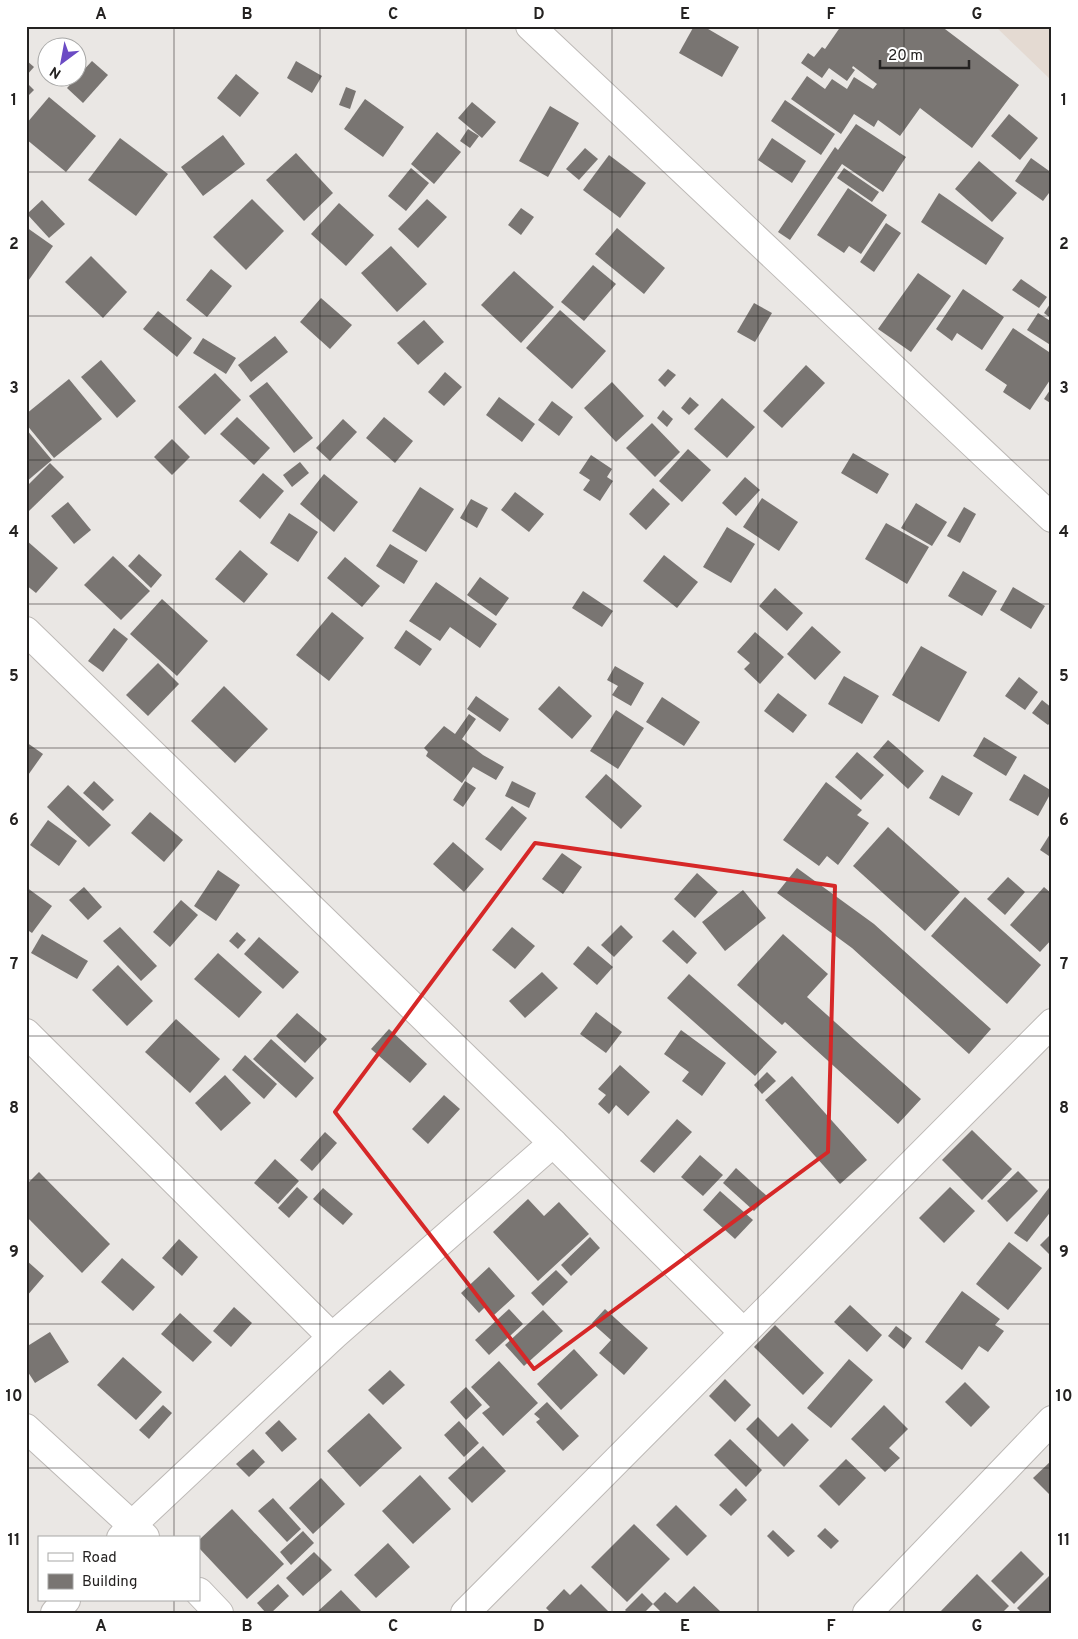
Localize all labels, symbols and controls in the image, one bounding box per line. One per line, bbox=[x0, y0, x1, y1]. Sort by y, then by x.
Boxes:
text: A bbox=[95, 5, 107, 25]
text: B bbox=[241, 5, 253, 25]
text: C bbox=[388, 5, 398, 25]
text: D bbox=[533, 5, 545, 25]
text: E bbox=[680, 5, 690, 25]
text: F bbox=[826, 5, 836, 25]
text: G bbox=[972, 5, 982, 25]
north arrow bbox=[38, 38, 88, 88]
scale bar bbox=[880, 38, 969, 70]
text: 20 m bbox=[888, 47, 923, 66]
text: N bbox=[47, 62, 65, 82]
text: 1 bbox=[11, 91, 17, 111]
text: 1 bbox=[1061, 91, 1067, 111]
text: 2 bbox=[9, 235, 19, 255]
text: 2 bbox=[1059, 235, 1069, 255]
text: 3 bbox=[9, 379, 19, 399]
text: 3 bbox=[1059, 379, 1069, 399]
text: 4 bbox=[9, 523, 19, 543]
text: 4 bbox=[1059, 523, 1069, 543]
text: 5 bbox=[9, 667, 19, 687]
text: 5 bbox=[1059, 667, 1069, 687]
text: 6 bbox=[9, 811, 19, 831]
text: 6 bbox=[1059, 811, 1069, 831]
text: 7 bbox=[10, 955, 18, 975]
text: 7 bbox=[1060, 955, 1068, 975]
text: 8 bbox=[9, 1099, 19, 1119]
text: 8 bbox=[1059, 1099, 1069, 1119]
text: 9 bbox=[9, 1243, 19, 1263]
text: 9 bbox=[1059, 1243, 1069, 1263]
text: 10 bbox=[6, 1387, 22, 1407]
text: 10 bbox=[1056, 1387, 1072, 1407]
text: 11 bbox=[8, 1531, 20, 1551]
text: 11 bbox=[1058, 1531, 1070, 1551]
legend bbox=[38, 1536, 200, 1602]
text: Road bbox=[82, 1549, 117, 1568]
text: Building bbox=[82, 1573, 137, 1592]
text: A bbox=[95, 1617, 107, 1637]
text: B bbox=[241, 1617, 253, 1637]
text: C bbox=[388, 1617, 398, 1637]
text: D bbox=[533, 1617, 545, 1637]
text: E bbox=[680, 1617, 690, 1637]
text: F bbox=[826, 1617, 836, 1637]
text: G bbox=[972, 1617, 982, 1637]

